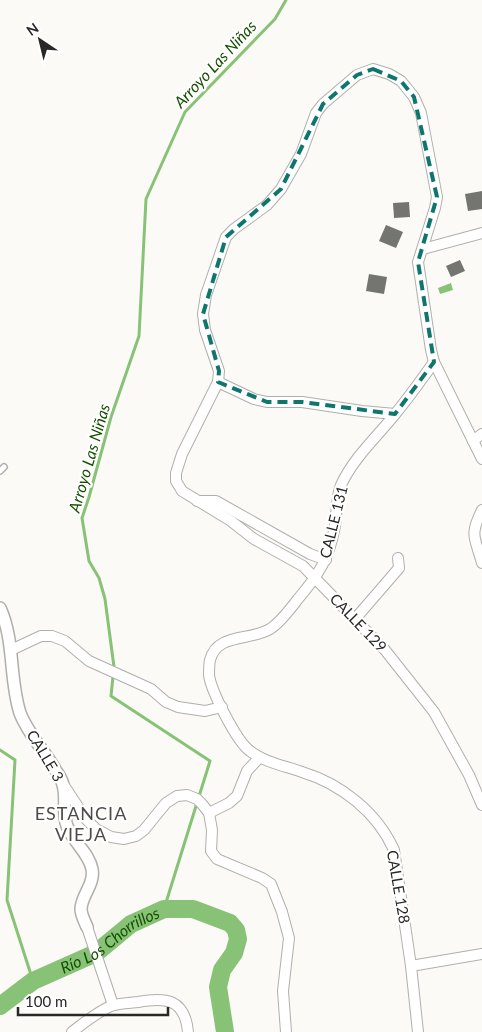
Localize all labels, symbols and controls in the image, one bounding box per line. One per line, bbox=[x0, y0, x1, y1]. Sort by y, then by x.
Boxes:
north arrow bbox=[15, 15, 65, 65]
water label: Arroyo Las Niñas bbox=[169, 16, 260, 112]
text: N bbox=[23, 19, 42, 39]
water label: Arroyo Las Niñas bbox=[64, 401, 113, 515]
street label: CALLE 131 bbox=[315, 484, 351, 560]
street label: CALLE 129 bbox=[326, 589, 391, 655]
street label: CALLE 3 bbox=[24, 727, 68, 784]
district label: ESTANCIA VIEJA bbox=[35, 802, 127, 845]
street label: CALLE 128 bbox=[384, 849, 414, 925]
water label: Río Los Chorrillos bbox=[57, 902, 163, 977]
scale bar bbox=[18, 984, 168, 1016]
text: 100 m bbox=[25, 992, 67, 1010]

